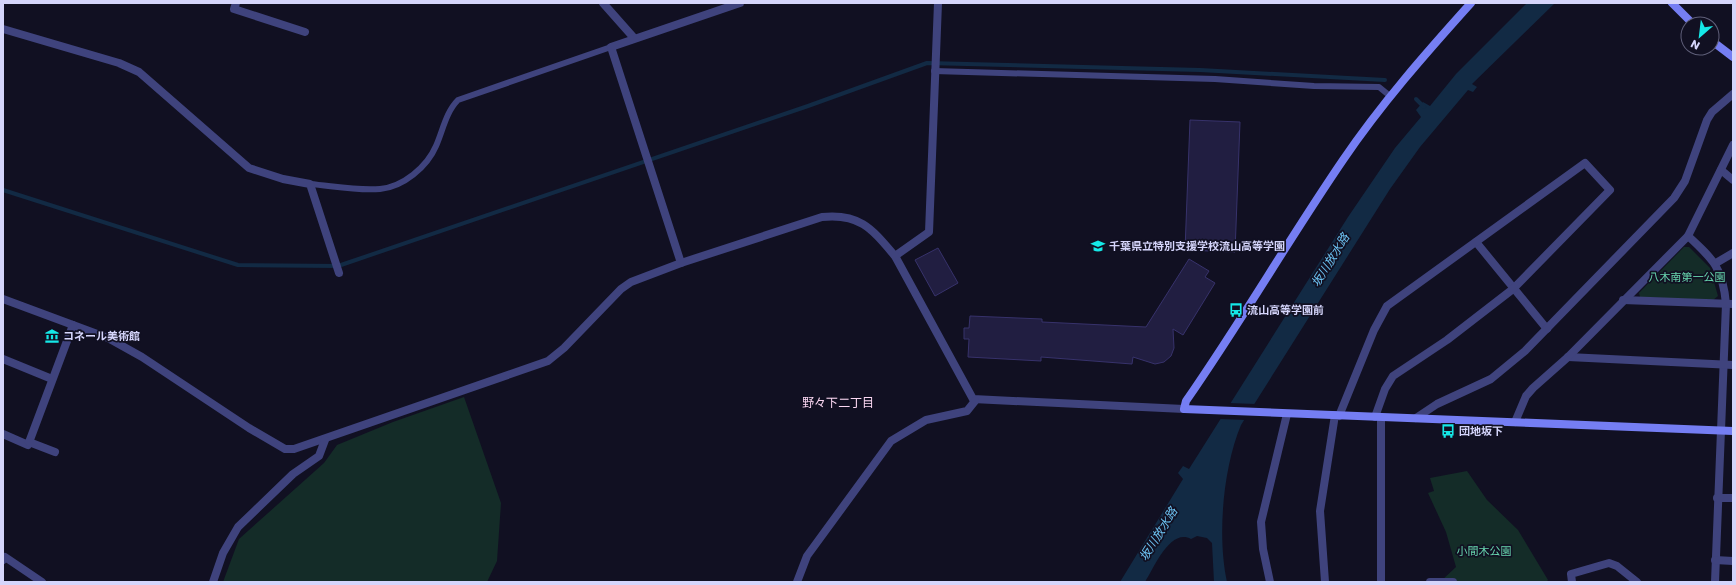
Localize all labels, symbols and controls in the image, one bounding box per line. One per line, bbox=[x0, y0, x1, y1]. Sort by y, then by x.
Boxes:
north arrow bbox=[1680, 16, 1720, 56]
text: N bbox=[1688, 36, 1703, 54]
water label: 坂川放水路 bbox=[1307, 229, 1354, 290]
school or university icon: 千葉県立特別支援学校流山高等学園 bbox=[1090, 238, 1106, 254]
place label: 千葉県立特別支援学校流山高等学園 bbox=[1109, 238, 1285, 254]
park label: 八木南第一公園 bbox=[1649, 269, 1726, 285]
bus stop icon: 流山高等学園前 bbox=[1228, 302, 1244, 318]
place label: 流山高等学園前 bbox=[1247, 302, 1324, 318]
museum icon: コネール美術館 bbox=[44, 328, 60, 344]
place label: コネール美術館 bbox=[63, 328, 140, 344]
district label: 野々下二丁目 bbox=[802, 394, 874, 411]
bus stop icon: 団地坂下 bbox=[1440, 423, 1456, 439]
place label: 団地坂下 bbox=[1459, 423, 1503, 439]
water label: 坂川放水路 bbox=[1135, 503, 1182, 564]
park label: 小間木公園 bbox=[1457, 543, 1512, 559]

